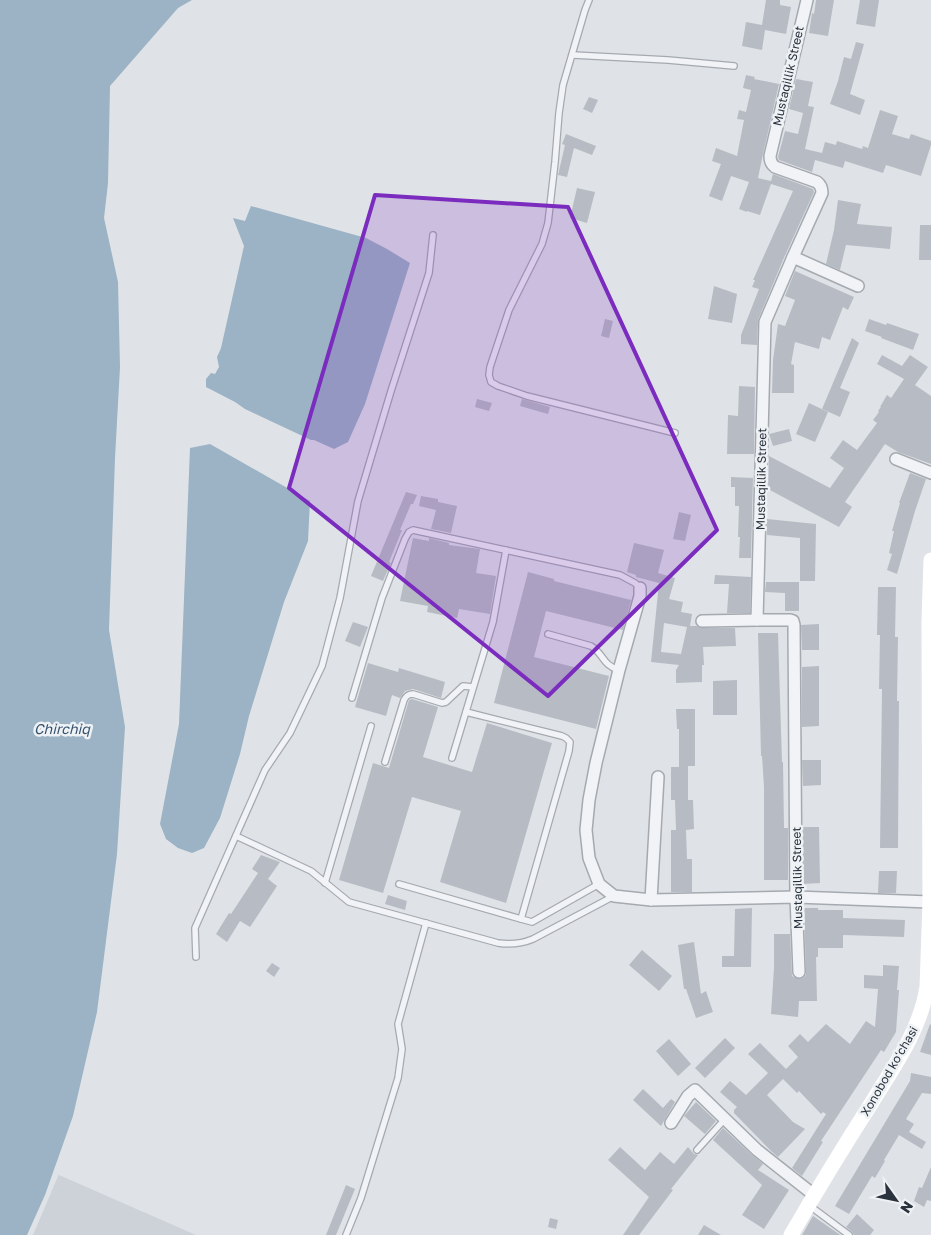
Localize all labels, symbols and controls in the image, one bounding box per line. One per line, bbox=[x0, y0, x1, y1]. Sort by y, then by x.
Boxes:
street label: Mustaqillik Street bbox=[769, 24, 807, 128]
street label: Mustaqillik Street bbox=[753, 428, 769, 530]
water label: Chirchiq bbox=[34, 720, 91, 737]
street label: Mustaqillik Street bbox=[789, 827, 805, 929]
street label: Xonobod koʻchasi bbox=[857, 1023, 921, 1119]
north arrow bbox=[871, 1175, 921, 1225]
text: N bbox=[897, 1198, 917, 1216]

